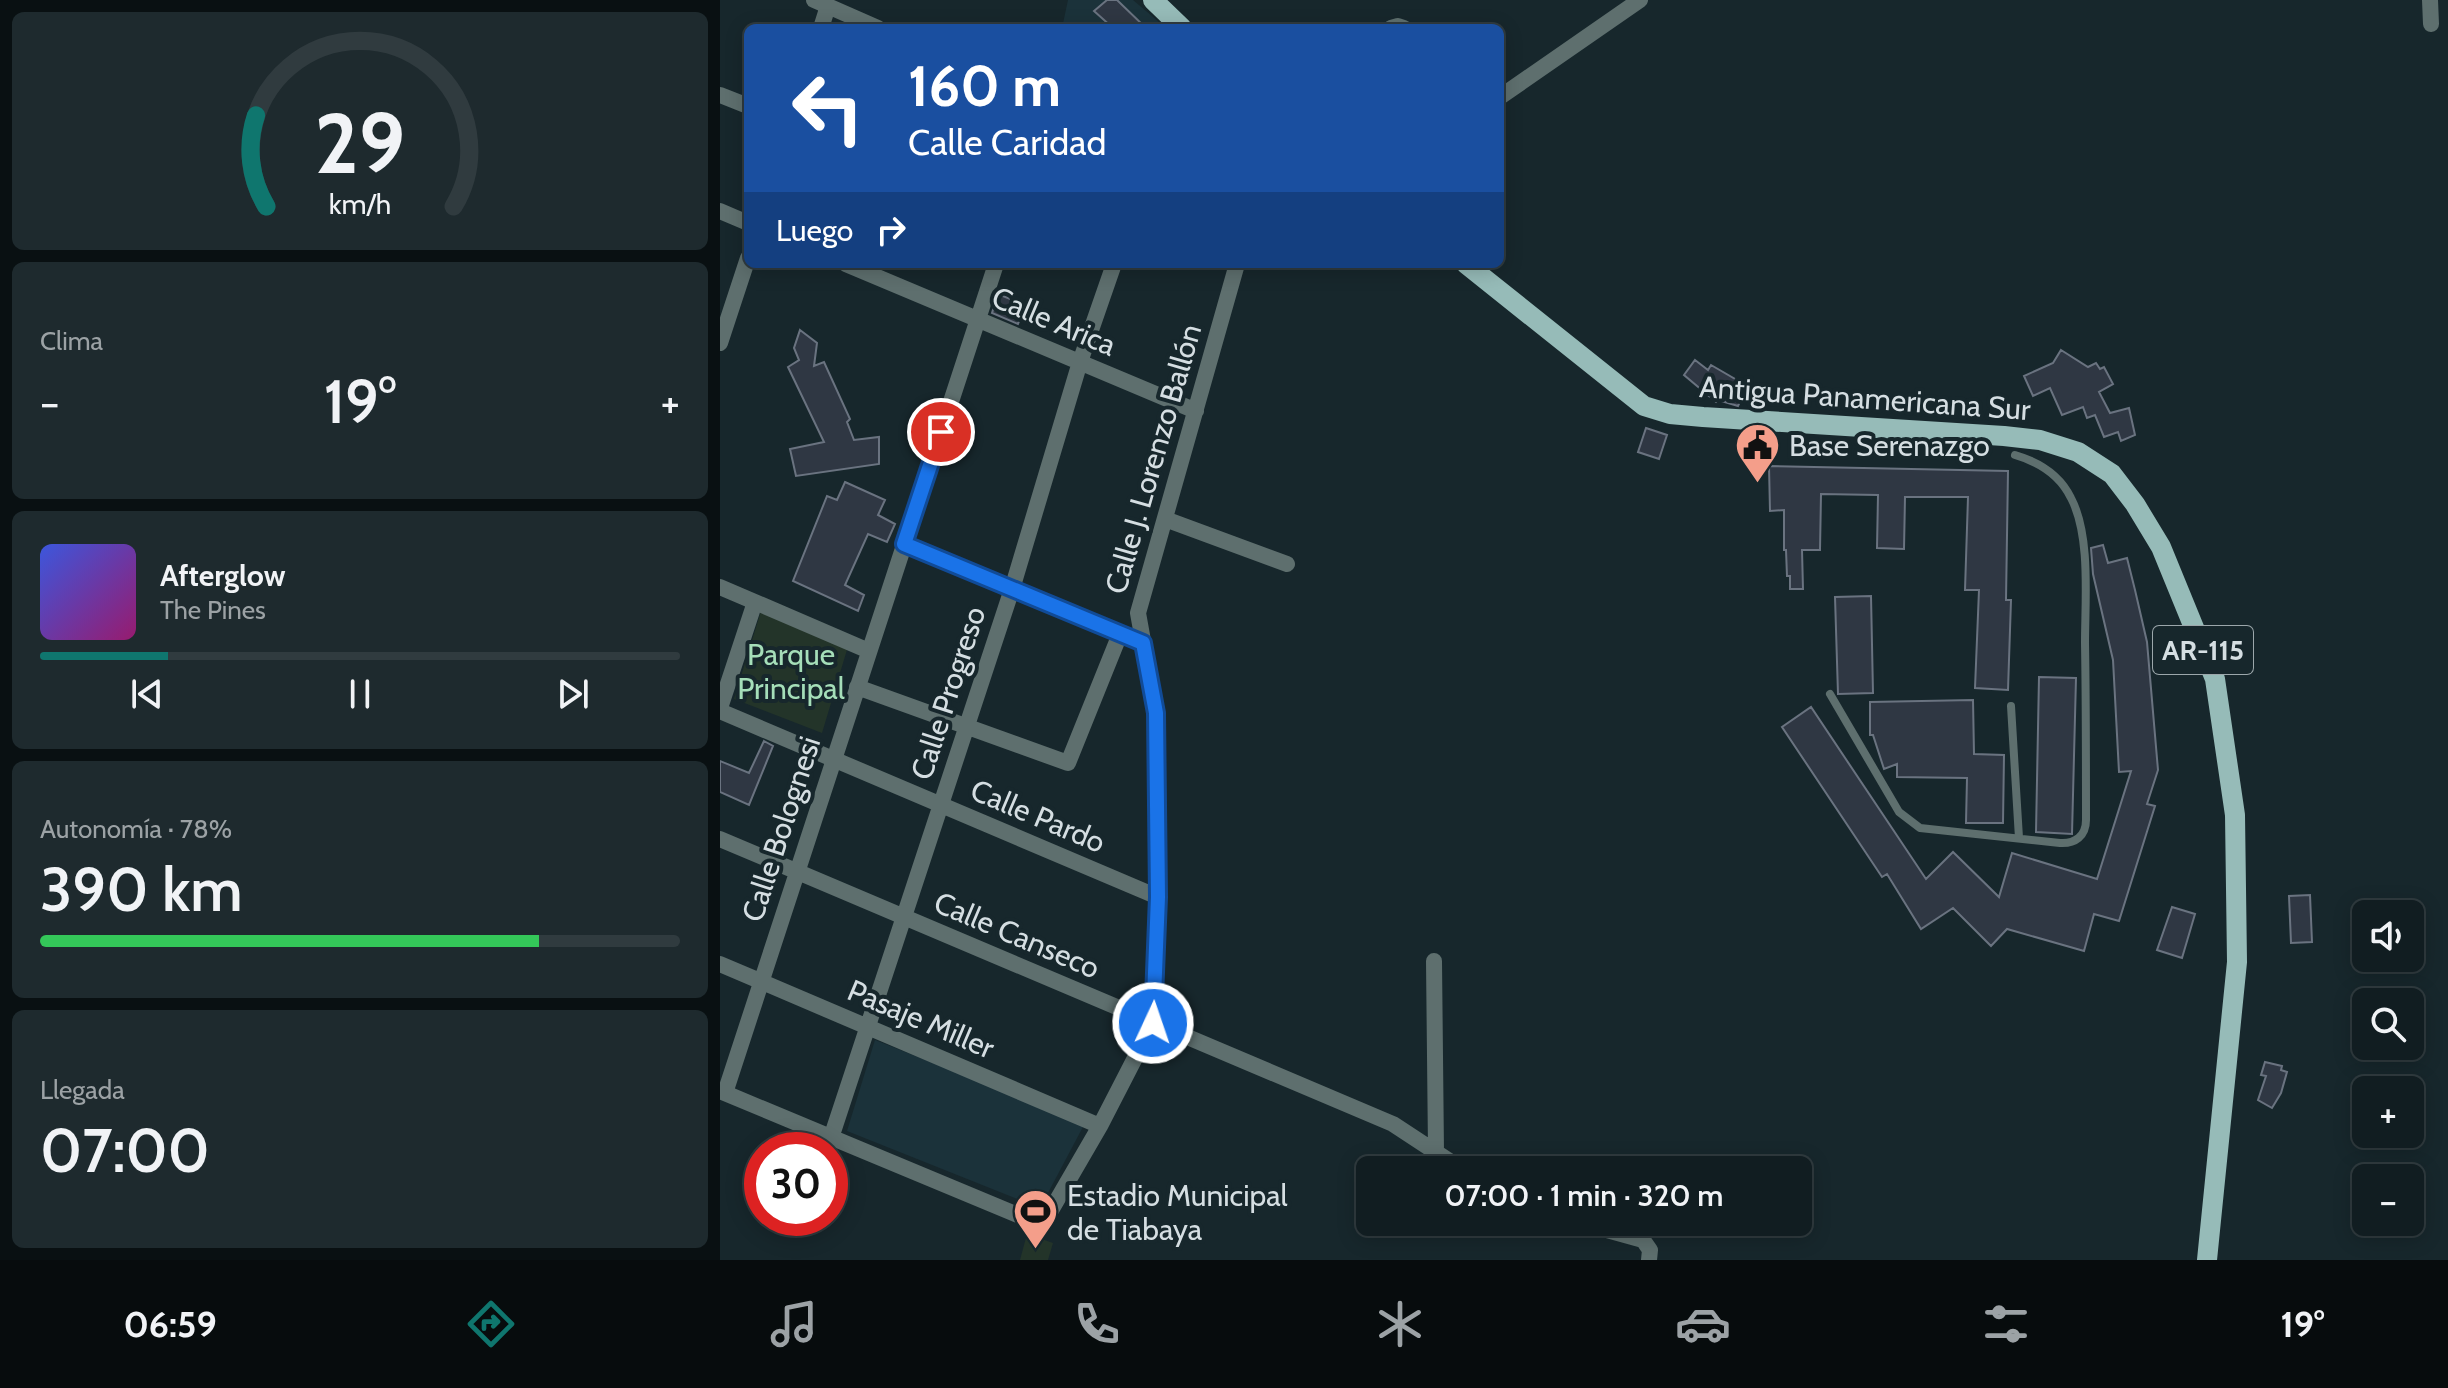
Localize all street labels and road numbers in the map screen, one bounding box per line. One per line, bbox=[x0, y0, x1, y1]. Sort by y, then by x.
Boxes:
street label: Calle Arica bbox=[986, 278, 1122, 364]
street label: Calle J. Lorenzo Ballón bbox=[1097, 320, 1209, 598]
street label: Antigua Panamericana Sur bbox=[1698, 368, 2032, 428]
street label: Calle Progreso bbox=[903, 602, 993, 784]
road number: AR-115 bbox=[2153, 626, 2253, 674]
street label: Calle Bolognesi bbox=[734, 732, 828, 926]
street label: Calle Pardo bbox=[965, 771, 1111, 861]
street label: Calle Canseco bbox=[929, 884, 1105, 986]
street label: Pasaje Miller bbox=[842, 972, 1000, 1067]

